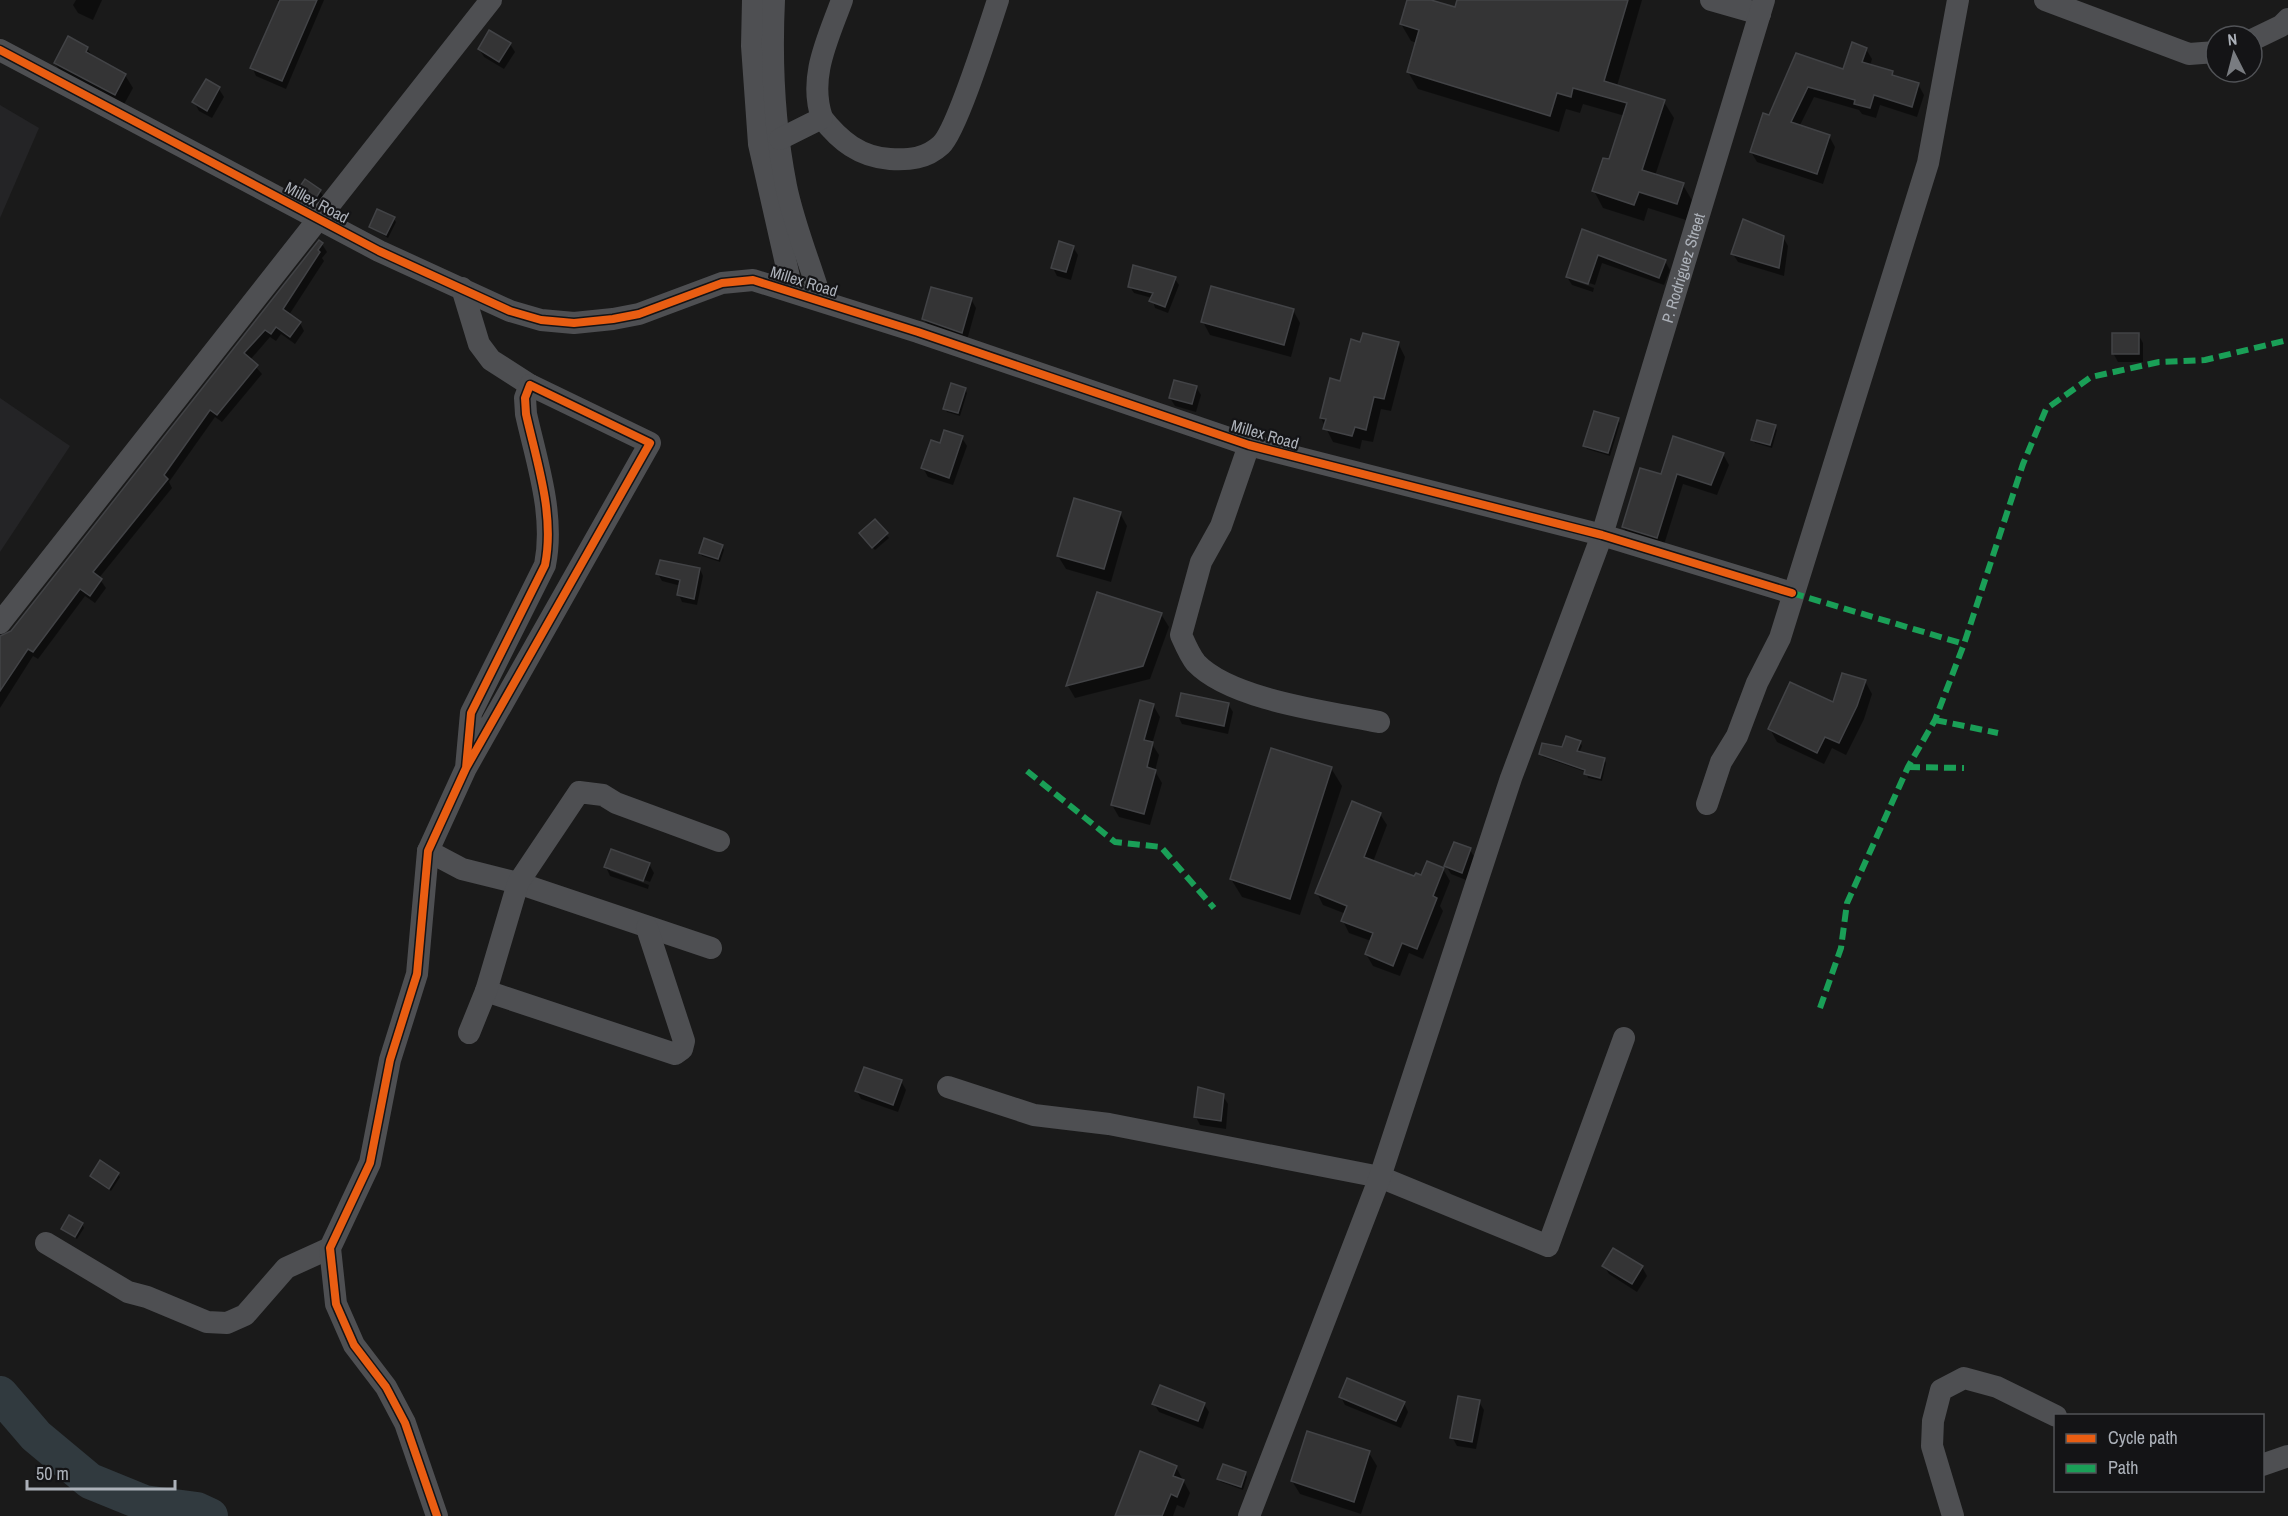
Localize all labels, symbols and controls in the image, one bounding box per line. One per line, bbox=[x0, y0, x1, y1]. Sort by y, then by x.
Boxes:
north arrow bbox=[2204, 24, 2264, 84]
text: N bbox=[2227, 28, 2238, 51]
street label: Millex Road bbox=[281, 176, 353, 228]
street label: P. Rodriguez Street bbox=[1656, 210, 1710, 325]
street label: Millex Road bbox=[768, 260, 840, 302]
street label: Millex Road bbox=[1229, 414, 1301, 454]
legend bbox=[2054, 1414, 2264, 1492]
text: Cycle path bbox=[2108, 1425, 2178, 1450]
scale bar bbox=[27, 1453, 176, 1491]
text: Path bbox=[2108, 1455, 2138, 1480]
text: 50 m bbox=[36, 1461, 69, 1486]

